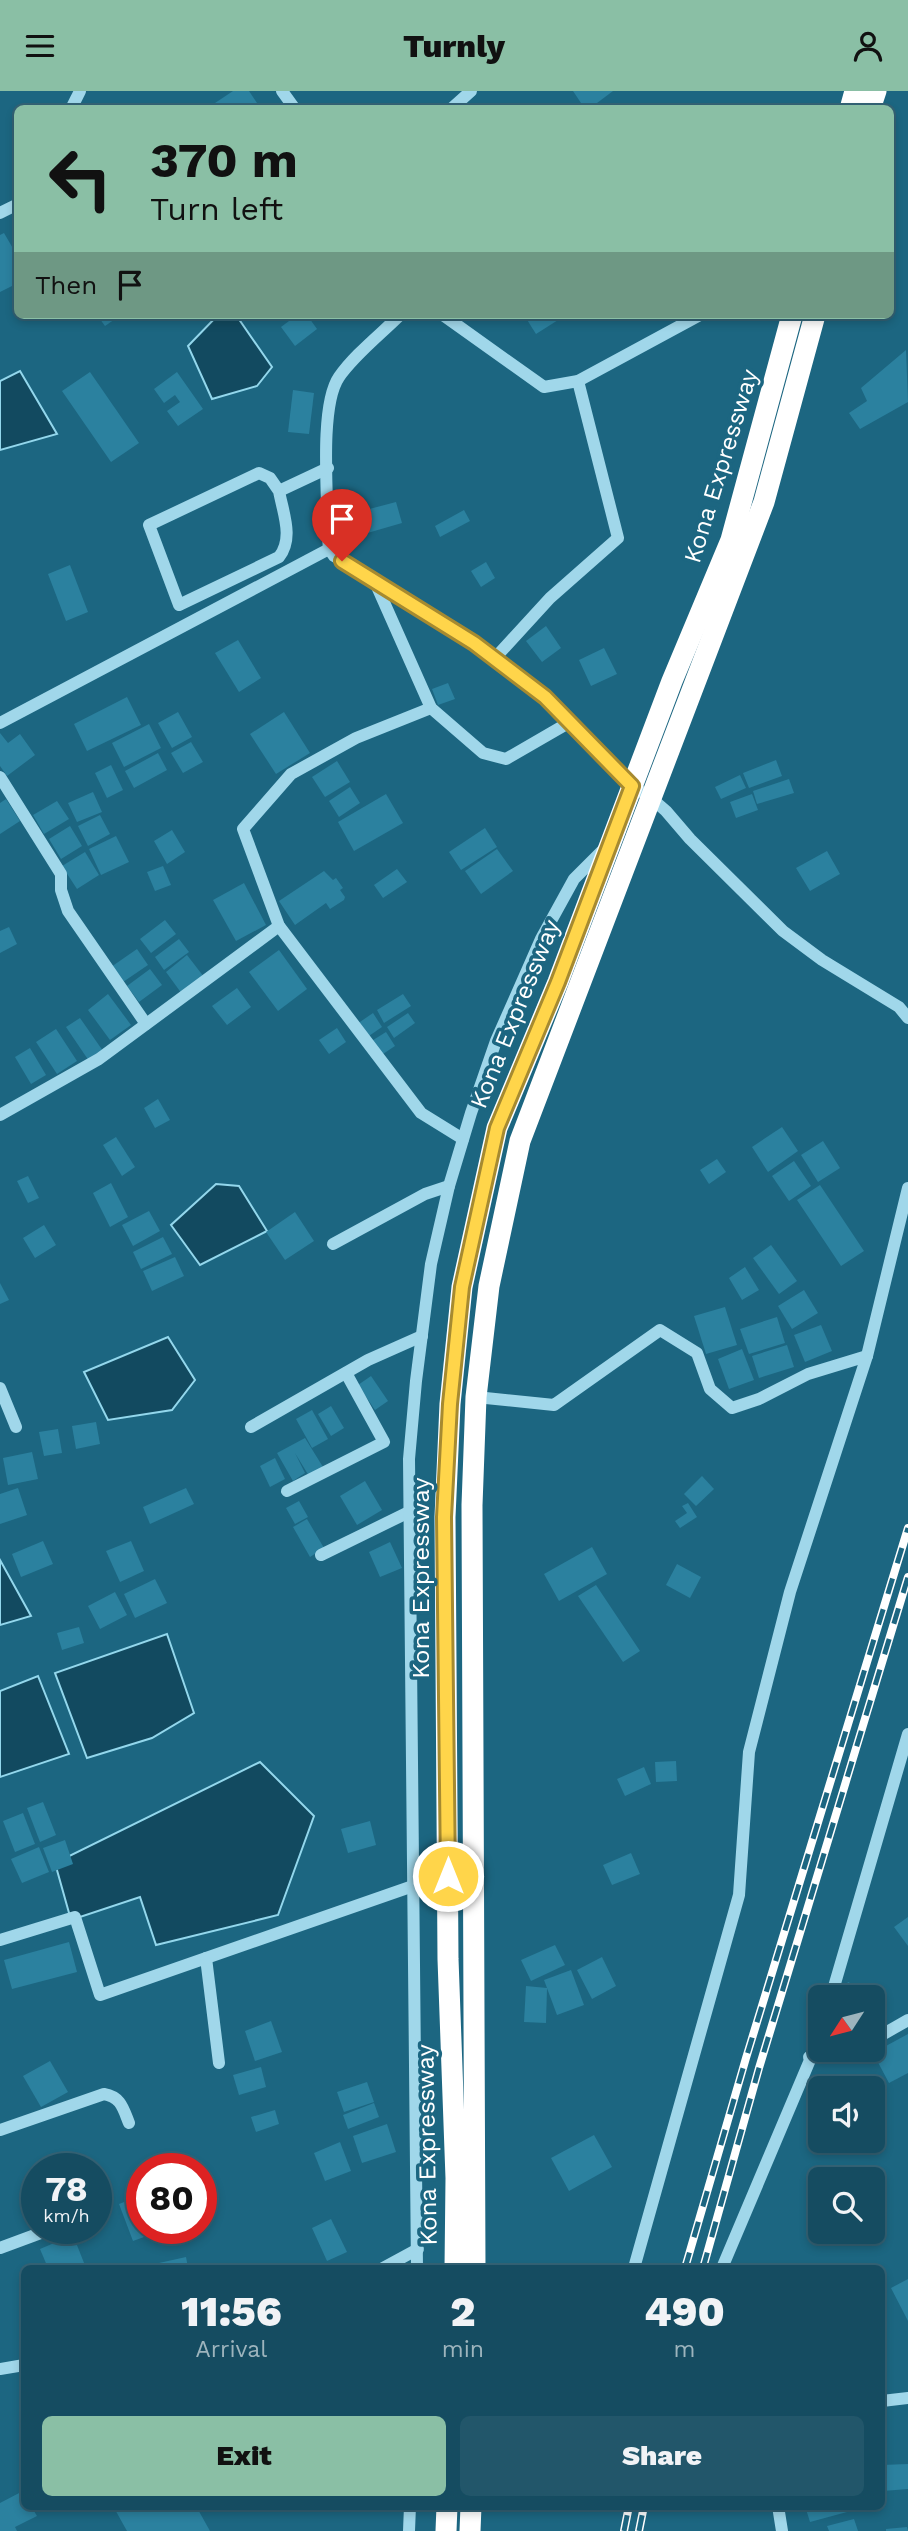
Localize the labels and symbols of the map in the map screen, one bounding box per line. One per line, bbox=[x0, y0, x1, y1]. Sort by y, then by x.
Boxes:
street label: Kona Expressway bbox=[678, 365, 764, 566]
pin bbox=[312, 489, 372, 561]
street label: Kona Expressway bbox=[464, 915, 566, 1113]
street label: Kona Expressway bbox=[407, 1477, 435, 1679]
position arrow bbox=[411, 1839, 485, 1913]
north arrow bbox=[808, 1985, 886, 2061]
street label: Kona Expressway bbox=[411, 2044, 443, 2246]
speed limit sign: 80 bbox=[126, 2153, 217, 2244]

